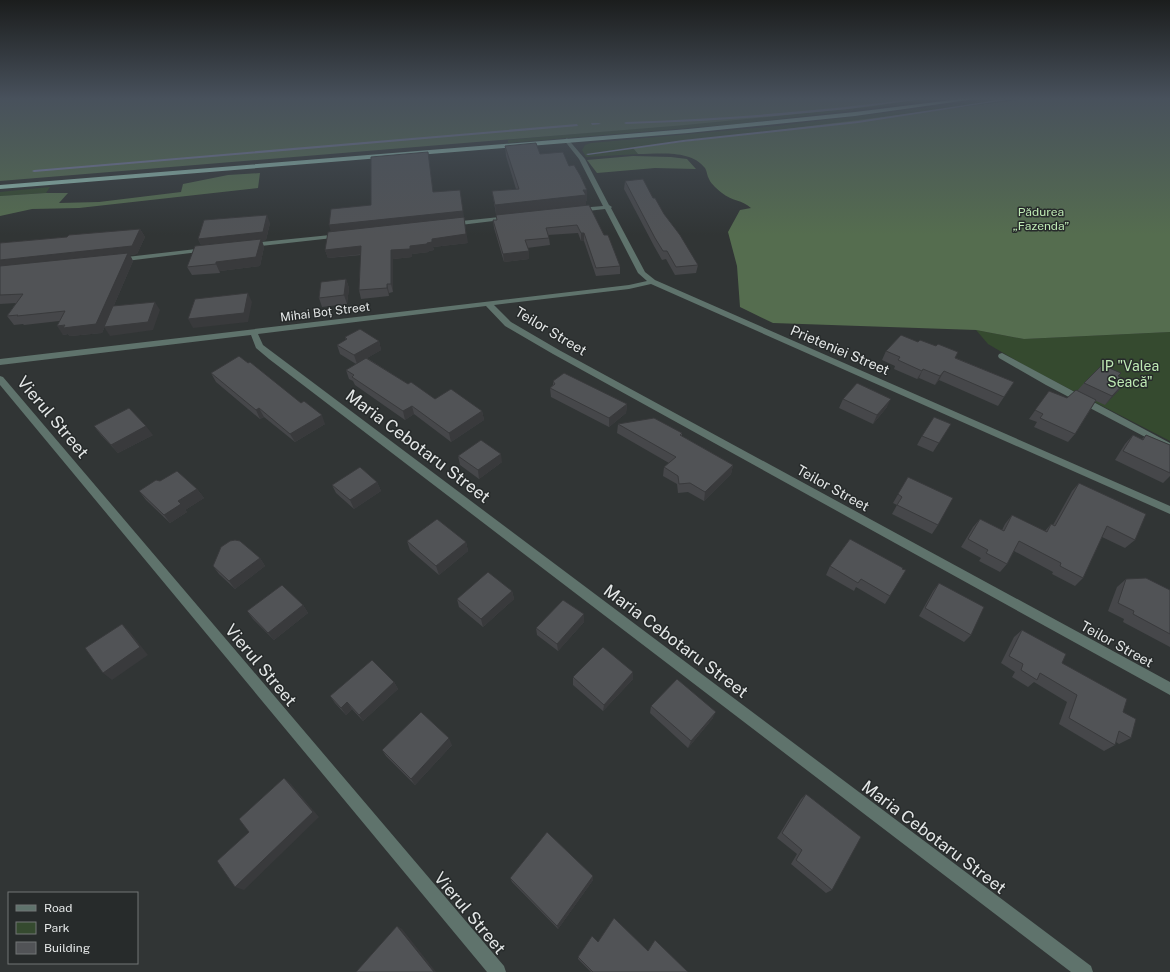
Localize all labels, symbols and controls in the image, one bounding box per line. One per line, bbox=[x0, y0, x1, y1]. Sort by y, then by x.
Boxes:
park label: Pădurea „Fazenda” bbox=[1013, 205, 1069, 233]
street label: Mihai Boț Street bbox=[279, 300, 371, 324]
street label: Teilor Street bbox=[512, 303, 590, 359]
street label: Prieteniei Street bbox=[788, 322, 892, 378]
park label: IP "Valea Seacă" bbox=[1101, 358, 1159, 390]
street label: Vierul Street bbox=[13, 372, 93, 462]
street label: Maria Cebotaru Street bbox=[342, 385, 494, 507]
street label: Teilor Street bbox=[794, 462, 872, 514]
street label: Maria Cebotaru Street bbox=[600, 580, 752, 702]
street label: Teilor Street bbox=[1078, 618, 1156, 670]
street label: Vierul Street bbox=[221, 620, 301, 710]
street label: Maria Cebotaru Street bbox=[858, 776, 1010, 898]
street label: Vierul Street bbox=[430, 868, 510, 958]
legend bbox=[8, 892, 138, 964]
text: Road bbox=[44, 901, 72, 915]
text: Park bbox=[44, 921, 70, 935]
text: Building bbox=[44, 941, 90, 955]

